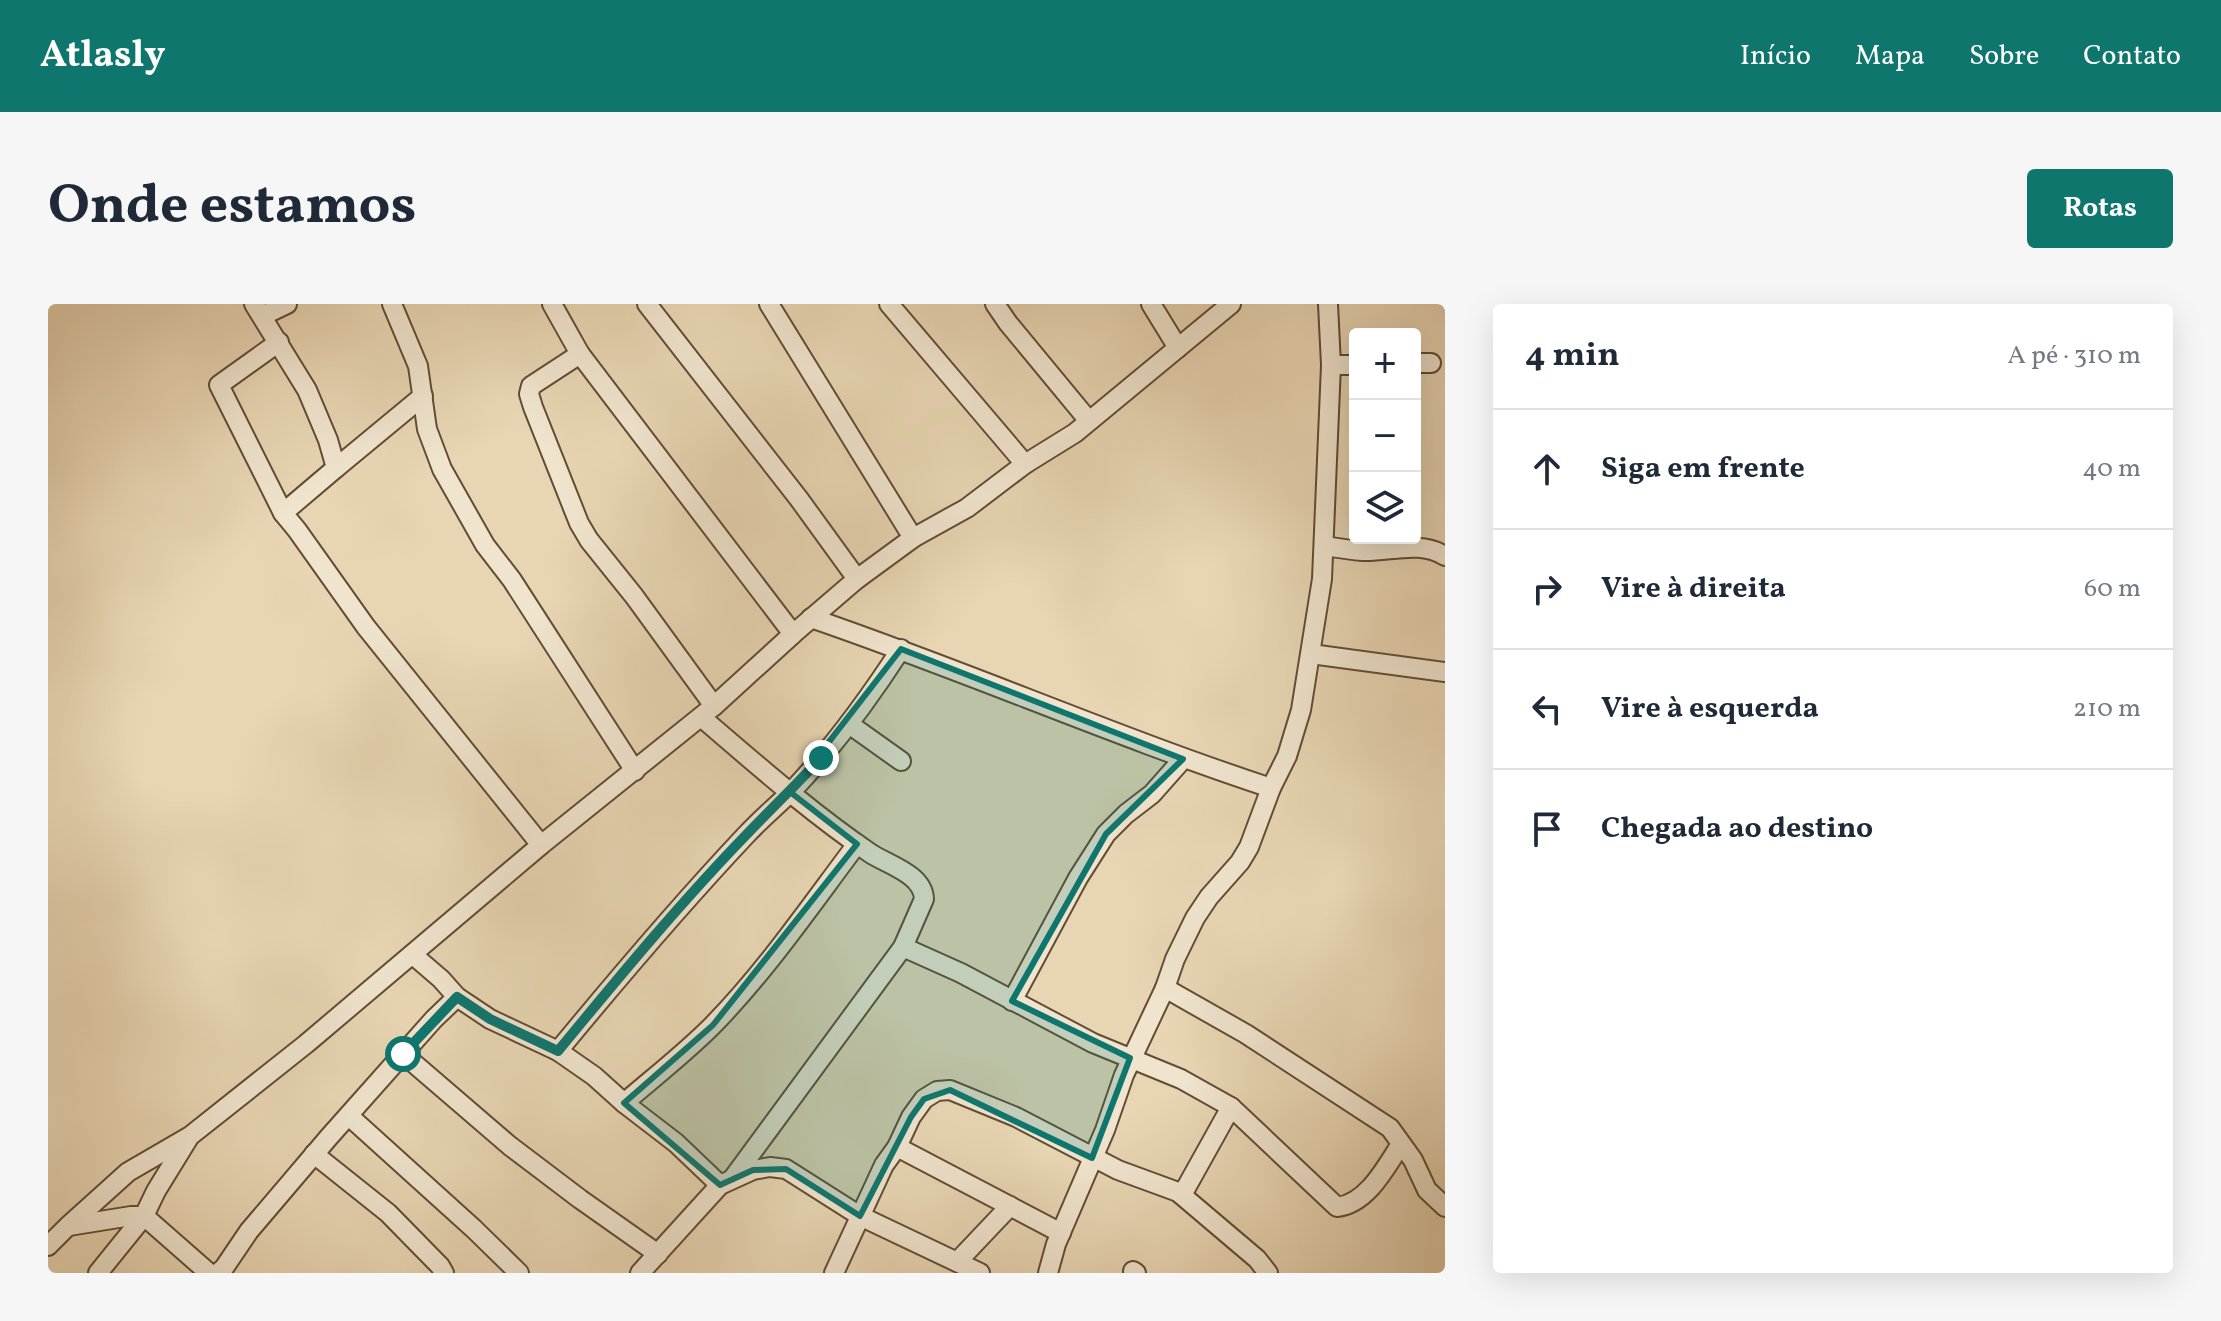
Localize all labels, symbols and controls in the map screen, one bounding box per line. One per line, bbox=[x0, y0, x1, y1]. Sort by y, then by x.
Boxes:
text: Atlasly bbox=[40, 30, 166, 83]
text: Início bbox=[1740, 37, 1811, 76]
text: Mapa bbox=[1855, 37, 1925, 76]
text: Sobre bbox=[1969, 37, 2039, 76]
text: Contato bbox=[2083, 37, 2181, 76]
text: Onde estamos bbox=[48, 169, 417, 247]
button: Rotas bbox=[2027, 169, 2173, 248]
map controls bbox=[1349, 328, 1421, 544]
button: + bbox=[1349, 328, 1421, 400]
text: 4 min bbox=[1525, 333, 1620, 380]
text: A pé · 310 m bbox=[2008, 338, 2141, 374]
button: − bbox=[1349, 400, 1421, 472]
icon: ahead bbox=[1525, 447, 1569, 491]
text: Siga em frente bbox=[1601, 448, 1805, 490]
text: 40 m bbox=[2082, 451, 2141, 487]
button: layers bbox=[1349, 472, 1421, 544]
icon: right bbox=[1525, 567, 1569, 611]
text: Vire à direita bbox=[1601, 568, 1786, 610]
text: 60 m bbox=[2084, 571, 2141, 607]
icon: left bbox=[1525, 687, 1569, 731]
text: Vire à esquerda bbox=[1601, 688, 1819, 730]
text: 210 m bbox=[2073, 691, 2141, 727]
route end bbox=[803, 740, 839, 776]
icon: arrive bbox=[1525, 807, 1569, 851]
text: Chegada ao destino bbox=[1601, 808, 1873, 850]
route start bbox=[385, 1036, 421, 1072]

